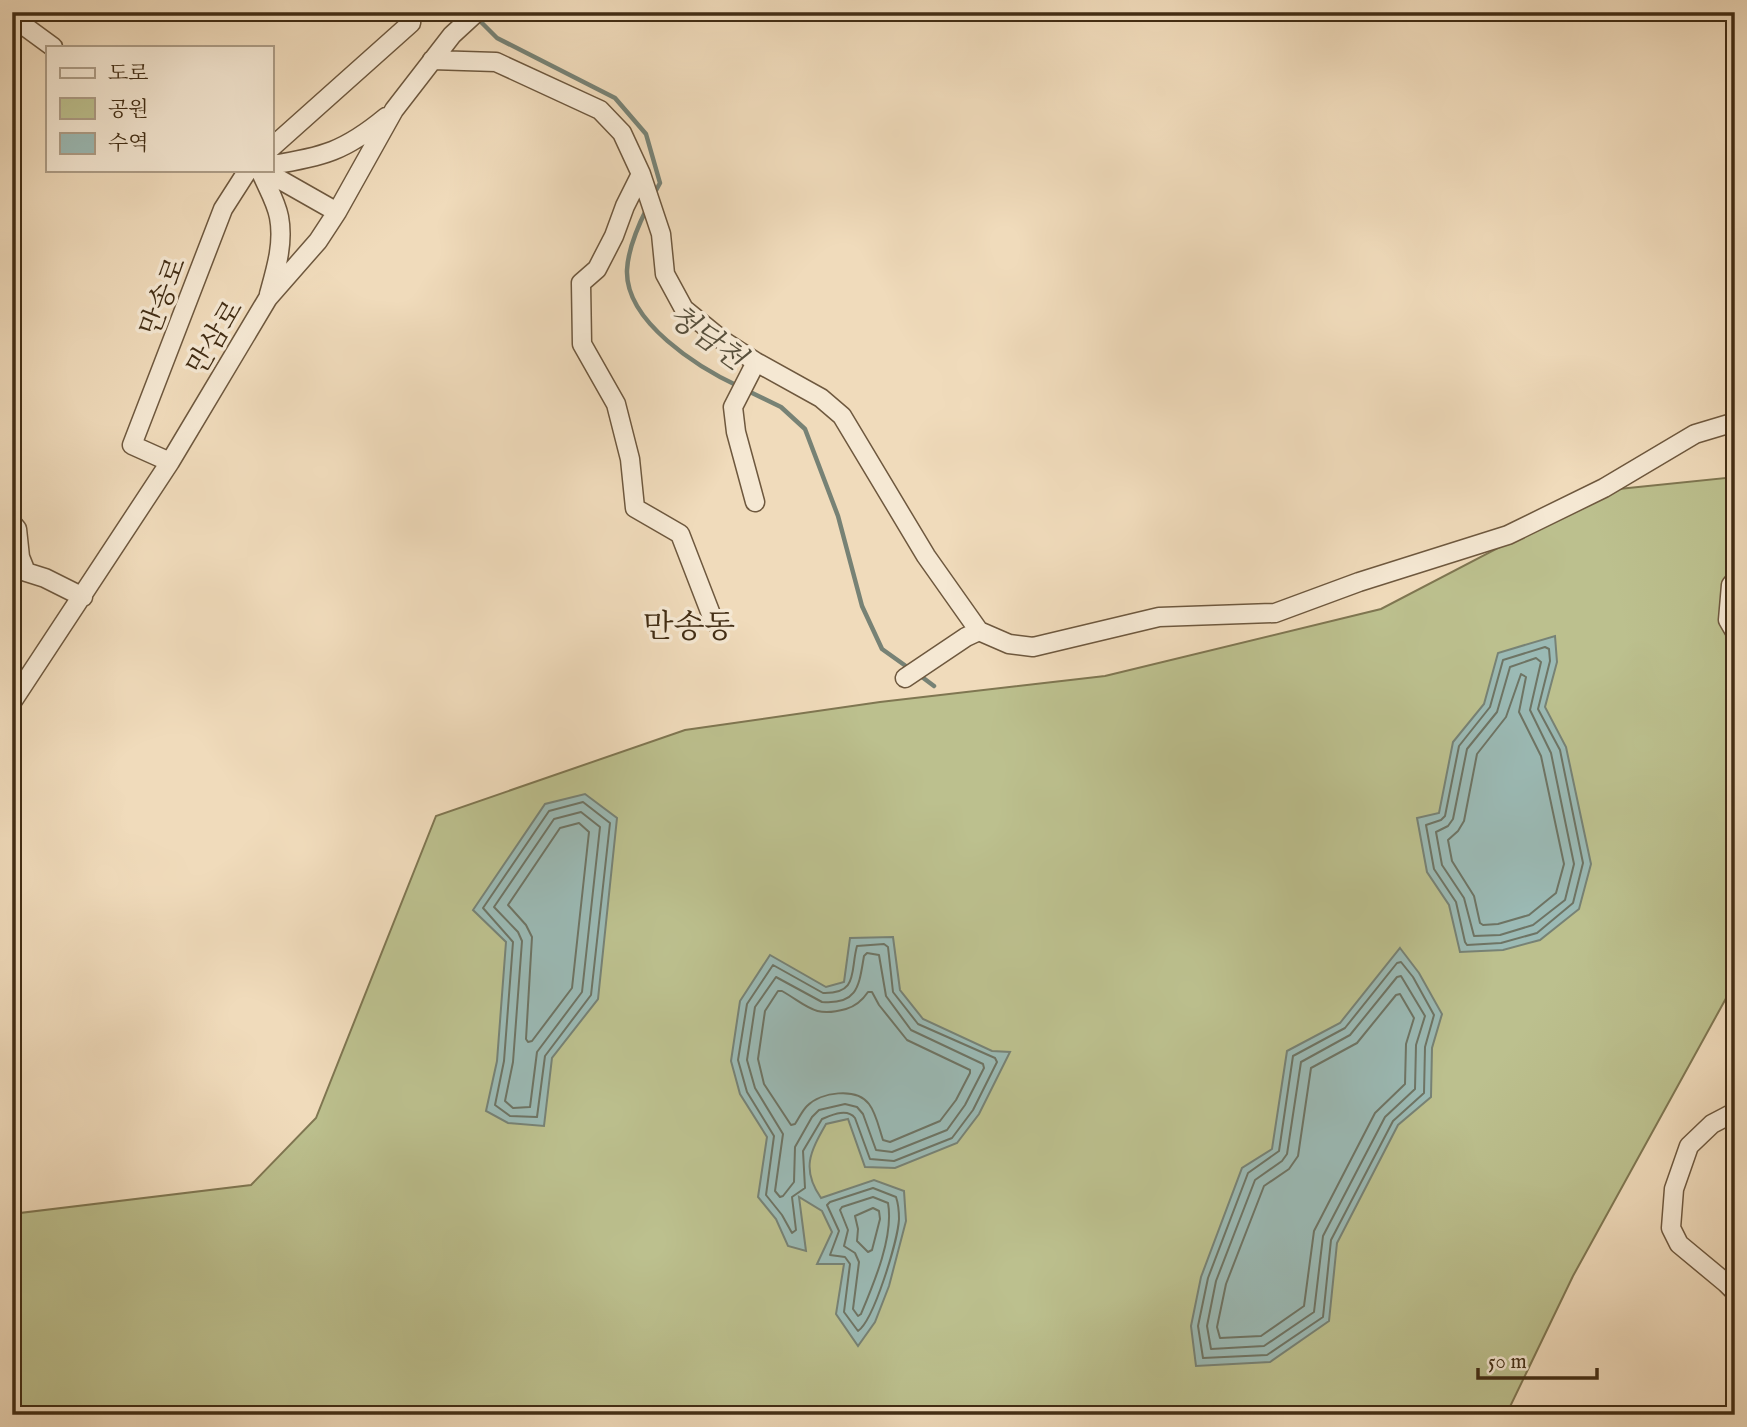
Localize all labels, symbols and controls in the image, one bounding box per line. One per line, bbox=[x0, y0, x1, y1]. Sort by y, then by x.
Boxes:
legend bbox=[46, 46, 273, 172]
text: 도로 bbox=[108, 61, 149, 88]
text: 공원 bbox=[108, 97, 149, 124]
text: 수역 bbox=[108, 131, 149, 158]
street label: 만송로 bbox=[133, 253, 195, 341]
street label: 만삼로 bbox=[180, 294, 252, 382]
water label: 청담천 bbox=[659, 298, 754, 381]
district label: 만송동 bbox=[643, 608, 735, 649]
scale bar bbox=[1478, 1336, 1596, 1380]
text: 50 m bbox=[1488, 1349, 1527, 1376]

